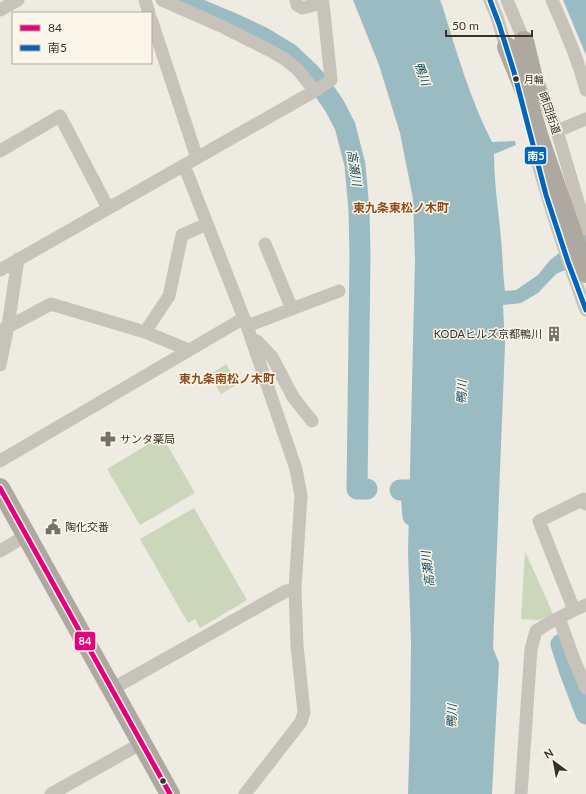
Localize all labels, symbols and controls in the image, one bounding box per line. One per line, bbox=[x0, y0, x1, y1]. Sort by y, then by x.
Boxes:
legend bbox=[12, 12, 152, 64]
scale bar bbox=[446, 12, 532, 38]
text: 50 m bbox=[452, 18, 479, 33]
text: 84 bbox=[48, 20, 62, 35]
text: 南5 bbox=[48, 40, 67, 55]
water label: 鴨川 bbox=[411, 60, 434, 90]
place label: 月輪 bbox=[524, 73, 544, 85]
marker: 月輪 bbox=[511, 74, 521, 84]
street label: 師団街道 bbox=[537, 90, 564, 136]
line badge: 南5 bbox=[524, 146, 547, 165]
water label: 高瀬川 bbox=[344, 149, 365, 189]
text: 南5 bbox=[527, 149, 545, 162]
district label: 東九条東松ノ木町 bbox=[353, 200, 449, 215]
building icon: KODAヒルズ京都鴨川 bbox=[545, 325, 563, 343]
place label: KODAヒルズ京都鴨川 bbox=[434, 327, 542, 340]
district label: 東九条南松ノ木町 bbox=[179, 371, 275, 386]
water label: 鴨川 bbox=[454, 378, 469, 404]
pharmacy icon: サンタ薬局 bbox=[99, 430, 117, 448]
place label: サンタ薬局 bbox=[120, 432, 175, 445]
public building icon: 陶化交番 bbox=[44, 518, 62, 536]
place label: 陶化交番 bbox=[65, 520, 109, 533]
water label: 高瀬川 bbox=[418, 548, 437, 588]
line badge: 84 bbox=[74, 631, 96, 651]
text: 84 bbox=[79, 634, 92, 647]
water label: 鴨川 bbox=[444, 702, 459, 728]
north arrow bbox=[534, 742, 574, 782]
text: N bbox=[541, 745, 555, 761]
unlabelled marker bbox=[158, 776, 168, 786]

